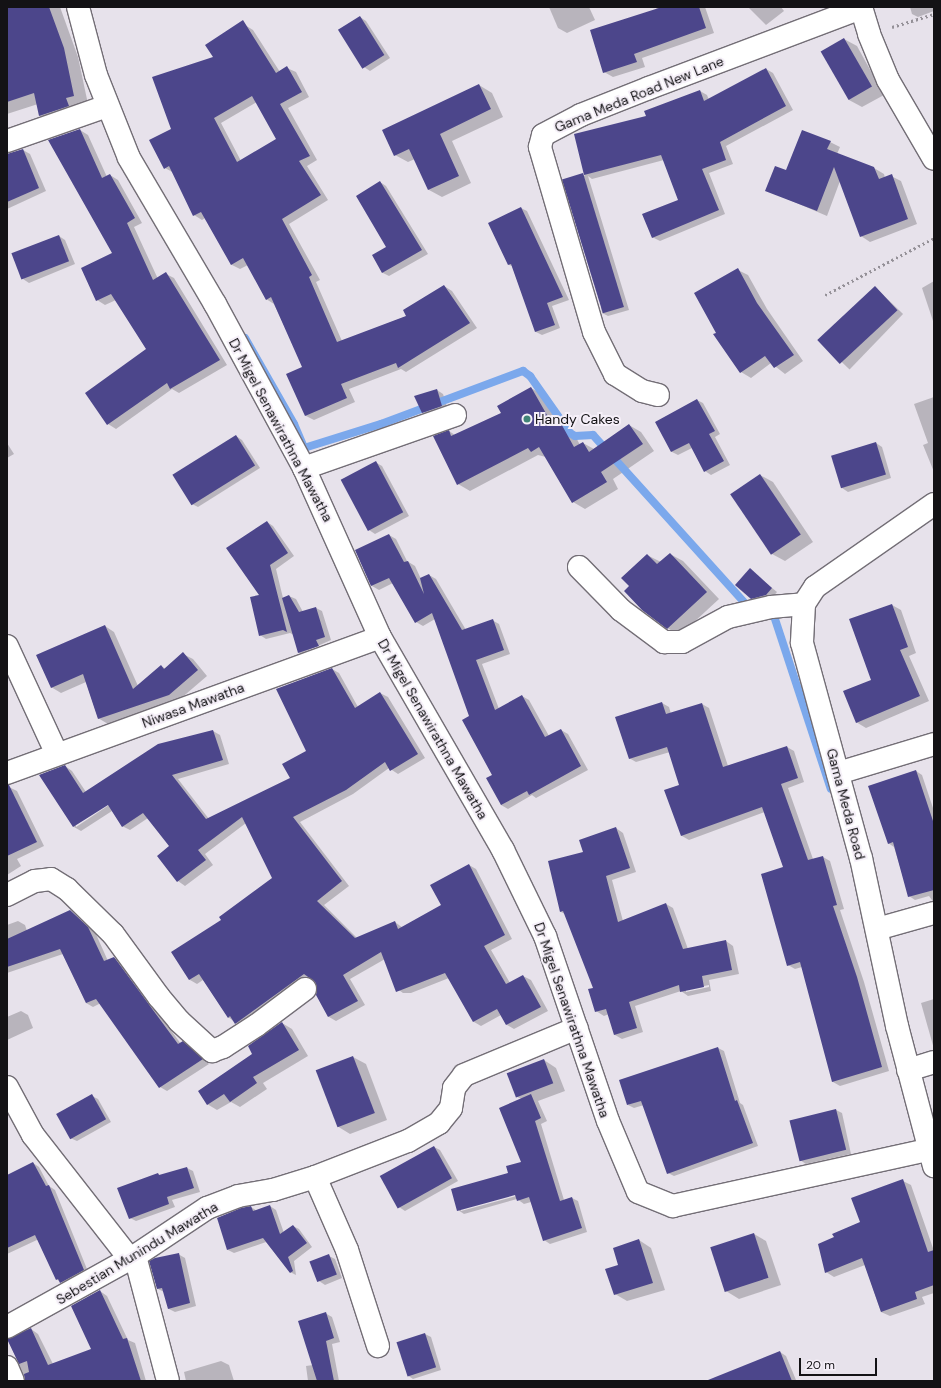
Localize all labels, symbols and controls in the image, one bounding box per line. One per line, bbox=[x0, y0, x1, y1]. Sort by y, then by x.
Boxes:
street label: Gama Meda Road New Lane bbox=[552, 52, 726, 136]
street label: Dr Migel Senawirathna Mawatha bbox=[225, 335, 337, 525]
place label: Handy Cakes bbox=[535, 411, 620, 427]
marker: Handy Cakes bbox=[522, 414, 532, 424]
street label: Dr Migel Senawirathna Mawatha bbox=[374, 636, 492, 822]
street label: Niwasa Mawatha bbox=[140, 679, 246, 731]
street label: Gama Meda Road bbox=[823, 747, 869, 861]
street label: Dr Migel Senawirathna Mawatha bbox=[531, 920, 613, 1120]
street label: Sebestian Munindu Mawatha bbox=[53, 1198, 221, 1308]
scale bar bbox=[801, 1350, 879, 1376]
text: 20 m bbox=[806, 1357, 835, 1373]

